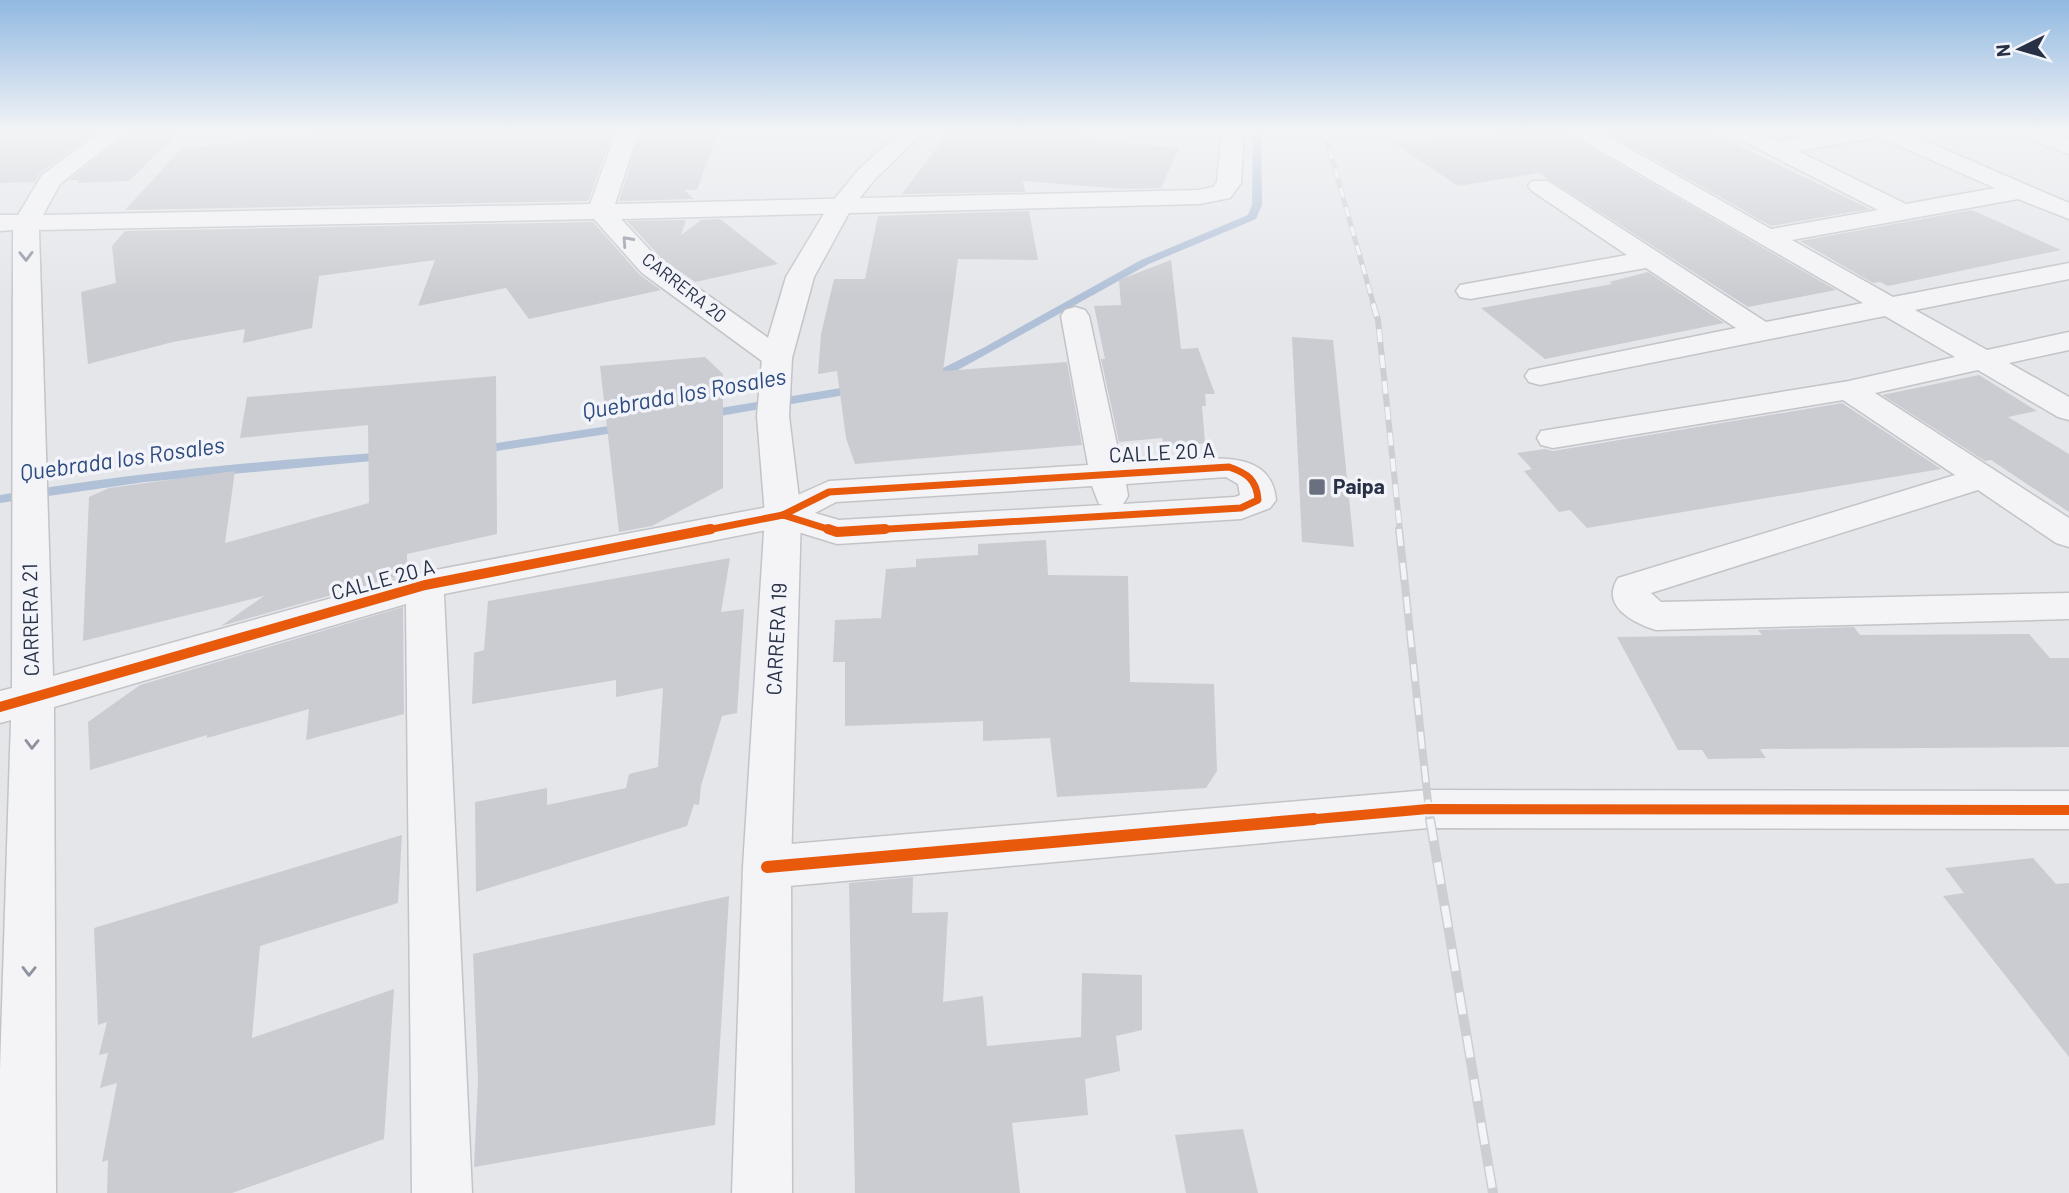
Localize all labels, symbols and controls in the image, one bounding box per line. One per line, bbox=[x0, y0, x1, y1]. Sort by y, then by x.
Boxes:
north arrow bbox=[1985, 14, 2055, 84]
text: N bbox=[1991, 43, 2015, 58]
one-way arrow bbox=[623, 236, 636, 249]
street label: CARRERA 20 bbox=[638, 248, 731, 327]
one-way arrow bbox=[19, 251, 34, 262]
water label: Quebrada los Rosales bbox=[580, 361, 788, 425]
water label: Quebrada los Rosales bbox=[18, 430, 226, 486]
street label: CALLE 20 A bbox=[1108, 436, 1216, 467]
place label: Paipa bbox=[1333, 473, 1385, 498]
marker: Paipa bbox=[1307, 477, 1327, 497]
street label: CALLE 20 A bbox=[328, 553, 437, 604]
street label: CARRERA 21 bbox=[16, 563, 43, 677]
street label: CARRERA 19 bbox=[760, 582, 791, 696]
one-way arrow bbox=[24, 739, 40, 750]
one-way arrow bbox=[21, 967, 37, 977]

